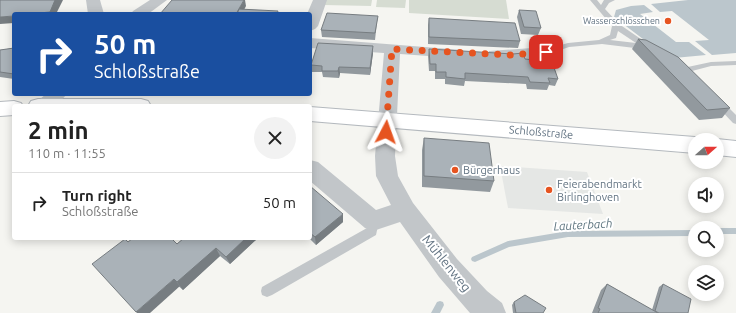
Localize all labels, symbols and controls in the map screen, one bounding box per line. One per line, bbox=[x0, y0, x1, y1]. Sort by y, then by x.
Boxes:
place label: Wasserschlösschen bbox=[583, 16, 660, 26]
marker: Wasserschlösschen bbox=[663, 16, 673, 26]
icon: right bbox=[28, 28, 80, 80]
text: 50 m bbox=[94, 28, 156, 59]
pin bbox=[529, 35, 563, 69]
icon: arrive bbox=[535, 41, 557, 63]
text: Schloßstraße bbox=[94, 61, 200, 81]
position arrow bbox=[365, 111, 407, 153]
text: 2 min bbox=[28, 117, 89, 144]
button: close bbox=[254, 117, 296, 159]
street label: Schloßstraße bbox=[508, 123, 574, 141]
north arrow bbox=[688, 133, 724, 169]
map controls bbox=[688, 133, 724, 301]
text: 110 m · 11:55 bbox=[28, 146, 106, 160]
place label: Bürgerhaus bbox=[463, 164, 520, 176]
marker: Bürgerhaus bbox=[450, 165, 460, 175]
button: sound bbox=[688, 177, 724, 213]
place label: Feierabendmarkt Birlinghoven bbox=[557, 178, 642, 203]
marker: Feierabendmarkt Birlinghoven bbox=[544, 185, 554, 195]
text: Turn right bbox=[62, 187, 132, 204]
icon: right bbox=[28, 192, 50, 214]
text: 50 m bbox=[263, 194, 296, 211]
text: Schloßstraße bbox=[62, 204, 139, 218]
water label: Lauterbach bbox=[553, 216, 613, 233]
button: search bbox=[688, 221, 724, 257]
street label: Mühlenweg bbox=[420, 232, 474, 294]
button: layers bbox=[688, 265, 724, 301]

